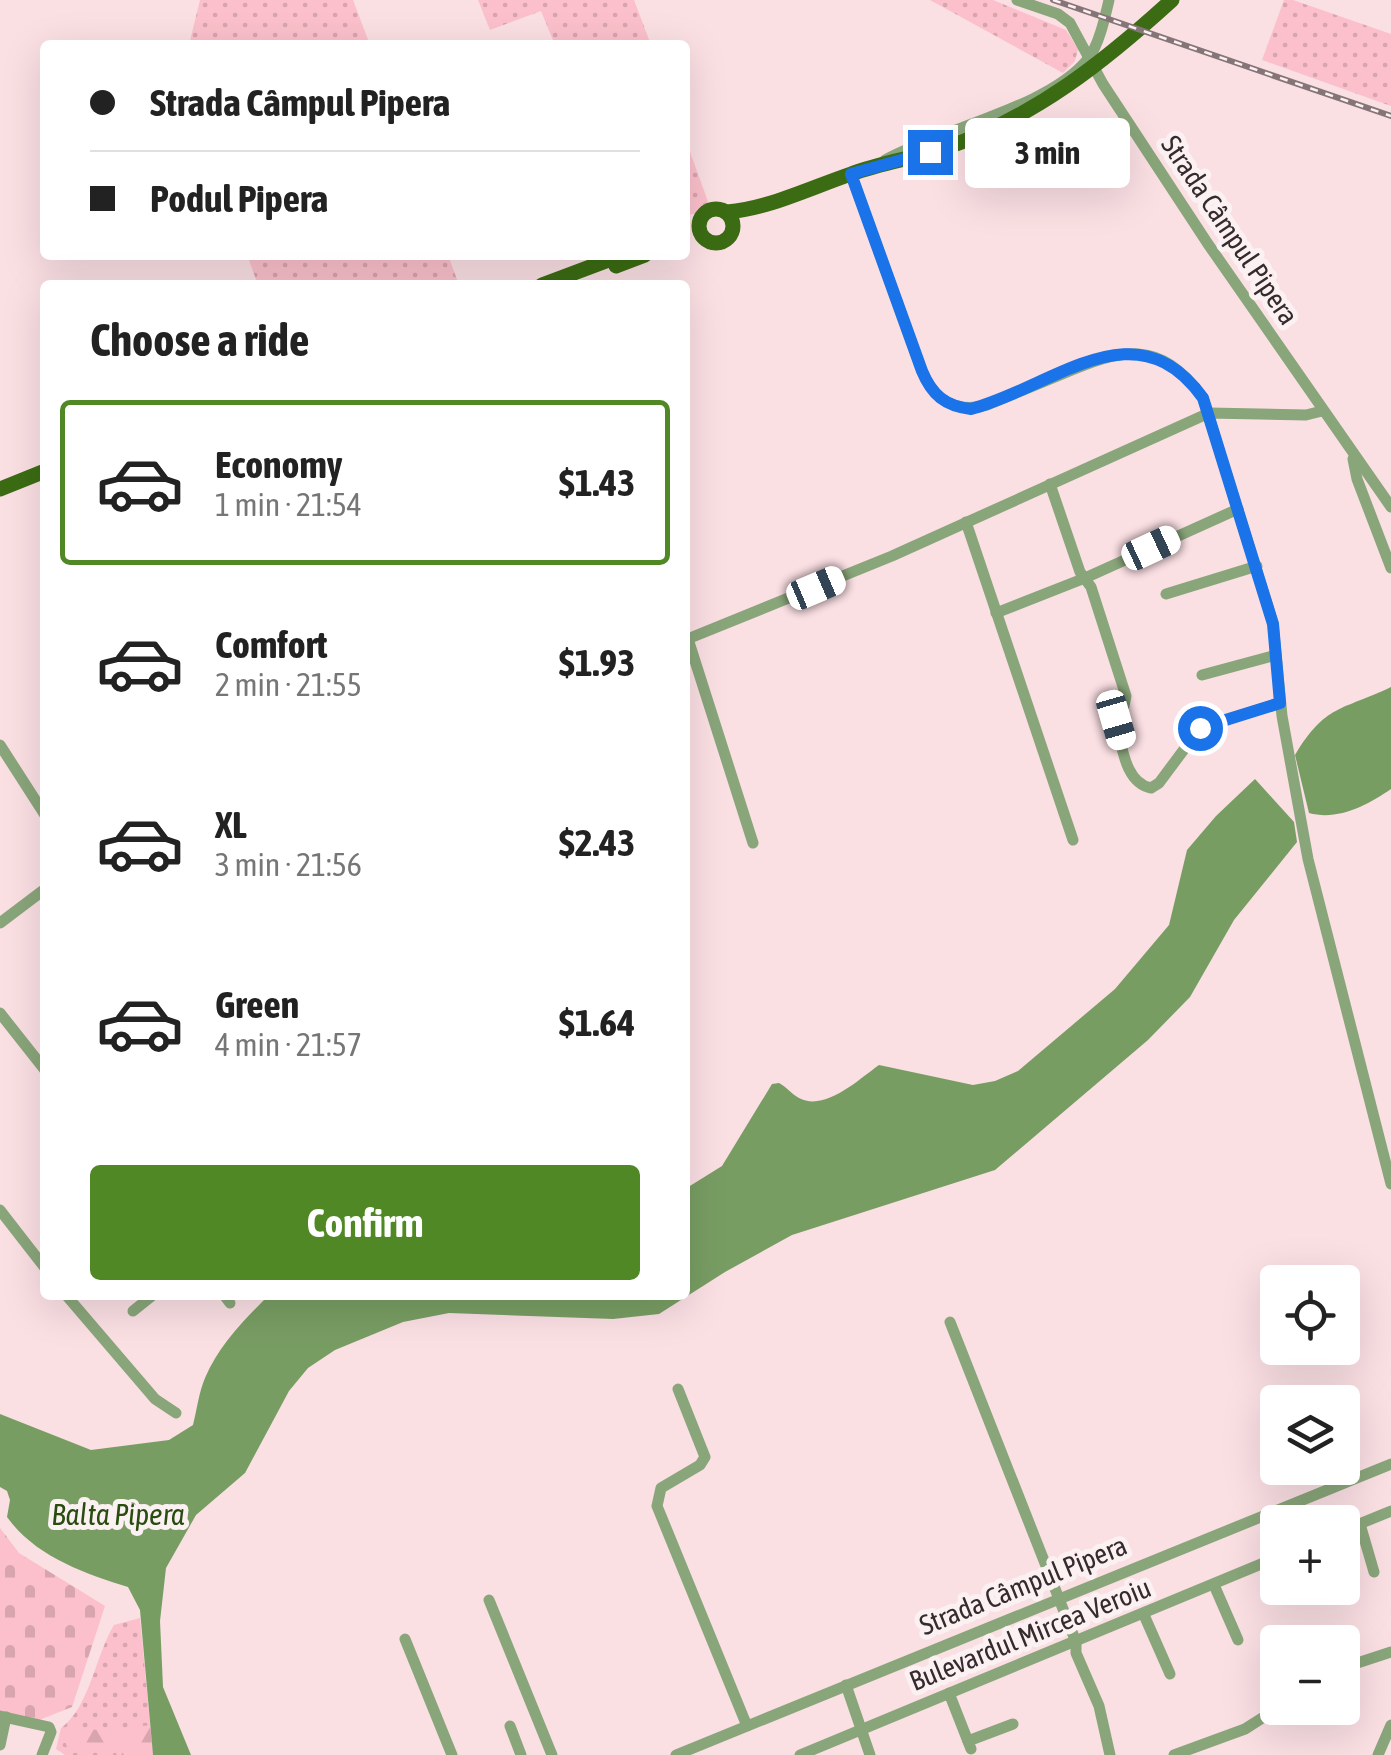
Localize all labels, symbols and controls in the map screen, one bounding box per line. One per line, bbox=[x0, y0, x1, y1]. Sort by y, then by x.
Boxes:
text: Strada Câmpul Pipera bbox=[150, 81, 450, 124]
callout: 3 min bbox=[965, 117, 1130, 187]
route end bbox=[908, 130, 953, 175]
street label: Strada Câmpul Pipera bbox=[1155, 130, 1305, 330]
text: 3 min bbox=[1015, 134, 1080, 171]
text: Podul Pipera bbox=[150, 177, 328, 220]
text: Choose a ride bbox=[90, 314, 309, 366]
icon: car bbox=[95, 438, 185, 528]
text: Economy bbox=[215, 443, 342, 486]
text: $1.43 bbox=[559, 461, 635, 504]
text: 1 min · 21:54 bbox=[215, 486, 362, 523]
car bbox=[1117, 522, 1185, 574]
car bbox=[783, 562, 849, 614]
icon: car bbox=[95, 618, 185, 708]
text: Comfort bbox=[215, 623, 327, 666]
text: $1.93 bbox=[559, 641, 635, 684]
text: 2 min · 21:55 bbox=[215, 666, 362, 703]
car bbox=[1093, 687, 1139, 753]
route start bbox=[1178, 706, 1223, 751]
icon: car bbox=[95, 798, 185, 888]
text: XL bbox=[215, 803, 247, 846]
text: $2.43 bbox=[559, 821, 635, 864]
text: 3 min · 21:56 bbox=[215, 846, 362, 883]
icon: car bbox=[95, 978, 185, 1068]
text: Green bbox=[215, 983, 299, 1026]
text: $1.64 bbox=[559, 1001, 635, 1044]
text: 4 min · 21:57 bbox=[215, 1026, 362, 1063]
button: Confirm bbox=[90, 1165, 640, 1280]
map controls bbox=[1260, 1265, 1360, 1725]
button: locate bbox=[1260, 1265, 1360, 1365]
button: layers bbox=[1260, 1385, 1360, 1485]
water label: Balta Pipera bbox=[51, 1497, 185, 1531]
button: + bbox=[1260, 1505, 1360, 1605]
street label: Strada Câmpul Pipera bbox=[915, 1529, 1131, 1641]
street label: Bulevardul Mircea Veroiu bbox=[905, 1571, 1155, 1697]
button: − bbox=[1260, 1625, 1360, 1725]

